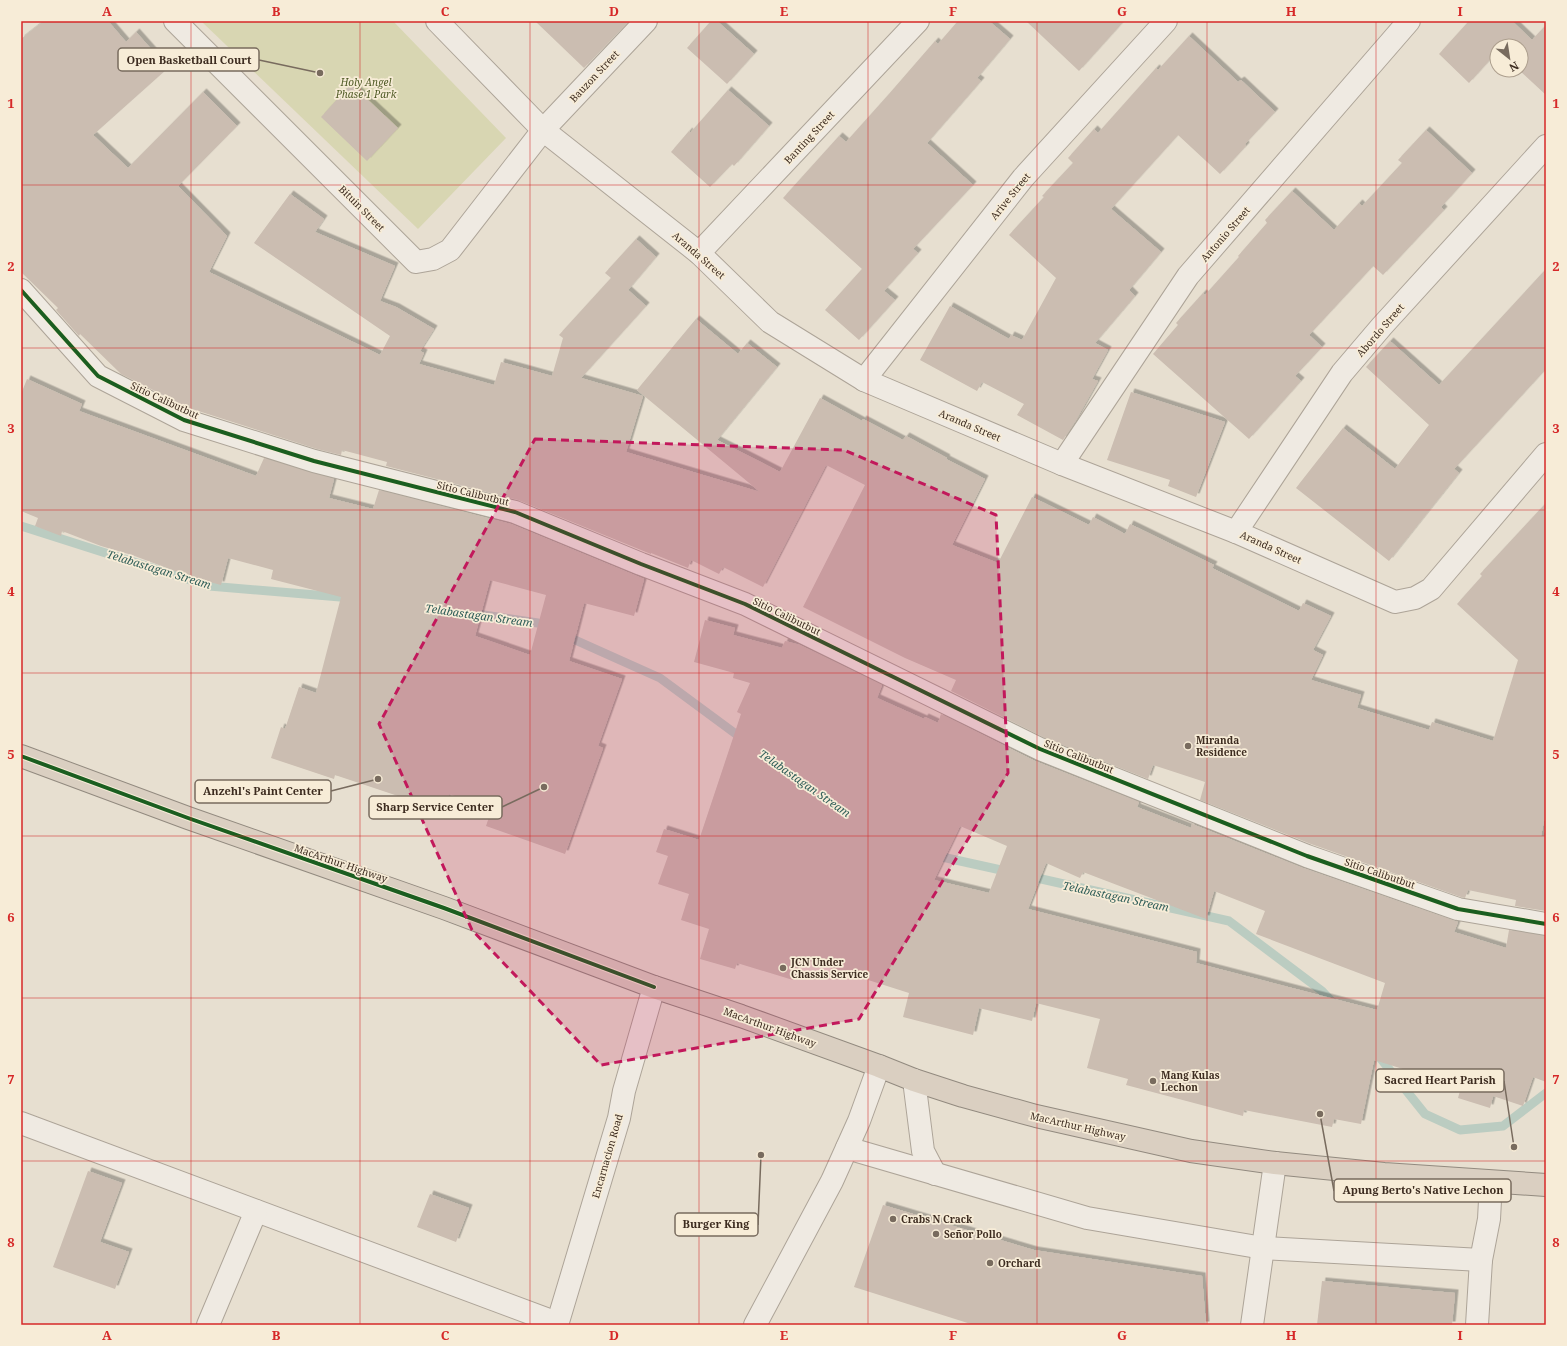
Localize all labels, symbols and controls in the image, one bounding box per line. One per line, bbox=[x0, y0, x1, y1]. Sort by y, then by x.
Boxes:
text: A bbox=[102, 2, 112, 20]
text: B bbox=[272, 2, 281, 20]
text: C bbox=[441, 2, 450, 20]
text: D bbox=[609, 2, 619, 20]
text: E bbox=[780, 2, 789, 20]
text: F bbox=[949, 2, 957, 20]
text: G bbox=[1117, 2, 1127, 20]
text: H bbox=[1286, 2, 1297, 20]
text: I bbox=[1457, 2, 1463, 20]
north arrow bbox=[1489, 38, 1529, 78]
street label: Bauzon Street bbox=[566, 47, 622, 105]
callout: Open Basketball Court bbox=[118, 48, 259, 71]
text: Open Basketball Court bbox=[126, 52, 252, 67]
text: N bbox=[1506, 58, 1522, 76]
park label: Holy Angel Phase 1 Park bbox=[335, 75, 397, 101]
text: 1 bbox=[7, 94, 15, 112]
text: 1 bbox=[1552, 94, 1560, 112]
street label: Banting Street bbox=[781, 107, 838, 167]
street label: Arive Street bbox=[987, 169, 1034, 222]
street label: Bituin Street bbox=[336, 182, 388, 234]
street label: Antonio Street bbox=[1197, 203, 1253, 265]
street label: Aranda Street bbox=[670, 228, 729, 282]
text: 2 bbox=[7, 257, 15, 275]
text: 2 bbox=[1552, 257, 1560, 275]
street label: Abordo Street bbox=[1353, 300, 1407, 360]
street label: Sitio Calibutbut bbox=[129, 378, 202, 422]
street label: Aranda Street bbox=[937, 406, 1004, 445]
text: 3 bbox=[7, 419, 15, 437]
text: 3 bbox=[1552, 419, 1560, 437]
street label: Sitio Calibutbut bbox=[435, 477, 511, 509]
street label: Aranda Street bbox=[1238, 527, 1304, 567]
water label: Telabastagan Stream bbox=[105, 546, 213, 592]
text: 4 bbox=[7, 582, 15, 600]
text: 4 bbox=[1552, 582, 1560, 600]
street label: Sitio Calibutbut bbox=[751, 594, 824, 639]
water label: Telabastagan Stream bbox=[424, 600, 534, 630]
place label: Miranda Residence bbox=[1196, 733, 1247, 759]
street label: Sitio Calibutbut bbox=[1042, 736, 1116, 776]
marker: Miranda Residence bbox=[1183, 741, 1193, 751]
text: 5 bbox=[7, 745, 15, 763]
text: 5 bbox=[1552, 745, 1560, 763]
water label: Telabastagan Stream bbox=[756, 746, 854, 820]
callout: Anzehl's Paint Center bbox=[195, 780, 331, 803]
text: Anzehl's Paint Center bbox=[203, 783, 323, 798]
callout: Sharp Service Center bbox=[369, 796, 502, 819]
text: Sharp Service Center bbox=[376, 799, 494, 814]
street label: MacArthur Highway bbox=[292, 840, 390, 886]
street label: Sitio Calibutbut bbox=[1343, 854, 1418, 892]
water label: Telabastagan Stream bbox=[1062, 877, 1171, 915]
text: 6 bbox=[7, 908, 15, 926]
text: 6 bbox=[1552, 908, 1560, 926]
place label: JCN Under Chassis Service bbox=[790, 955, 868, 981]
marker: JCN Under Chassis Service bbox=[778, 963, 788, 973]
street label: MacArthur Highway bbox=[722, 1004, 819, 1050]
place label: Mang Kulas Lechon bbox=[1161, 1068, 1220, 1094]
callout: Sacred Heart Parish bbox=[1376, 1069, 1504, 1092]
text: 7 bbox=[7, 1070, 15, 1088]
text: 7 bbox=[1552, 1070, 1560, 1088]
text: Sacred Heart Parish bbox=[1384, 1072, 1496, 1087]
marker: Mang Kulas Lechon bbox=[1148, 1076, 1158, 1086]
street label: MacArthur Highway bbox=[1029, 1108, 1128, 1144]
street label: Encarnacion Road bbox=[588, 1112, 626, 1200]
callout: Apung Berto's Native Lechon bbox=[1334, 1179, 1511, 1202]
text: Apung Berto's Native Lechon bbox=[1342, 1182, 1504, 1197]
place label: Crabs N Crack bbox=[901, 1212, 973, 1226]
callout: Burger King bbox=[675, 1213, 758, 1236]
marker: Crabs N Crack bbox=[888, 1214, 898, 1224]
text: Burger King bbox=[683, 1216, 750, 1231]
place label: Señor Pollo bbox=[944, 1227, 1002, 1241]
marker: Señor Pollo bbox=[931, 1229, 941, 1239]
text: 8 bbox=[7, 1233, 15, 1251]
text: 8 bbox=[1552, 1233, 1560, 1251]
place label: Orchard bbox=[998, 1256, 1041, 1270]
marker: Orchard bbox=[985, 1258, 995, 1268]
text: A bbox=[102, 1326, 112, 1344]
text: B bbox=[272, 1326, 281, 1344]
text: C bbox=[441, 1326, 450, 1344]
text: D bbox=[609, 1326, 619, 1344]
text: E bbox=[780, 1326, 789, 1344]
text: F bbox=[949, 1326, 957, 1344]
text: G bbox=[1117, 1326, 1127, 1344]
text: H bbox=[1286, 1326, 1297, 1344]
text: I bbox=[1457, 1326, 1463, 1344]

